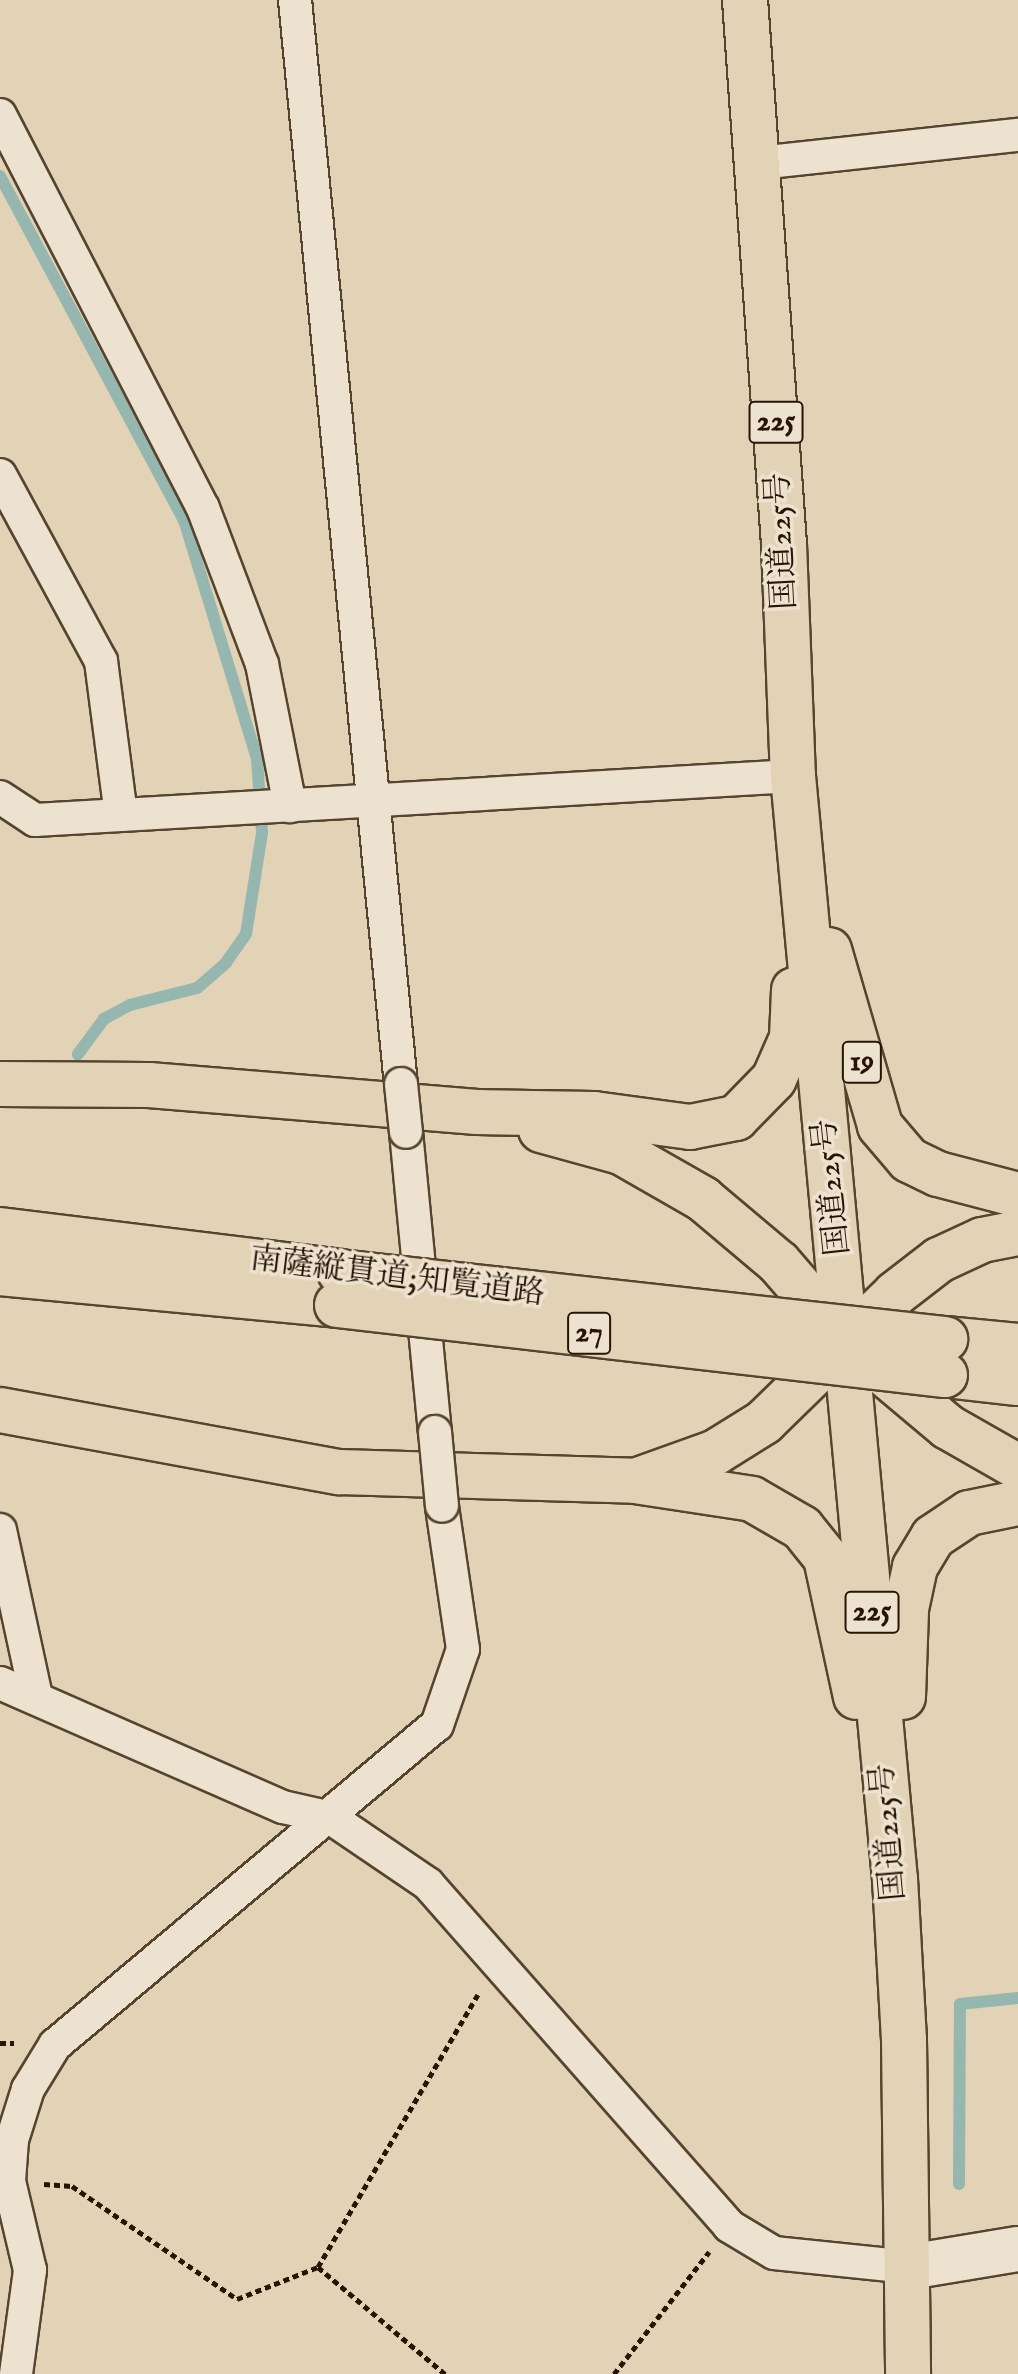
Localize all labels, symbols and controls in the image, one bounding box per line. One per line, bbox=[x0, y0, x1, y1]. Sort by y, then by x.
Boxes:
road number: 225 bbox=[748, 396, 804, 448]
street label: 国道225号 bbox=[760, 471, 806, 611]
road number: 19 bbox=[840, 1036, 884, 1088]
street label: 国道225号 bbox=[807, 1117, 859, 1257]
street label: 南薩縦貫道;知覧道路 bbox=[247, 1241, 547, 1315]
road number: 27 bbox=[567, 1307, 611, 1359]
road number: 225 bbox=[844, 1586, 900, 1638]
street label: 国道225号 bbox=[865, 1762, 915, 1902]

